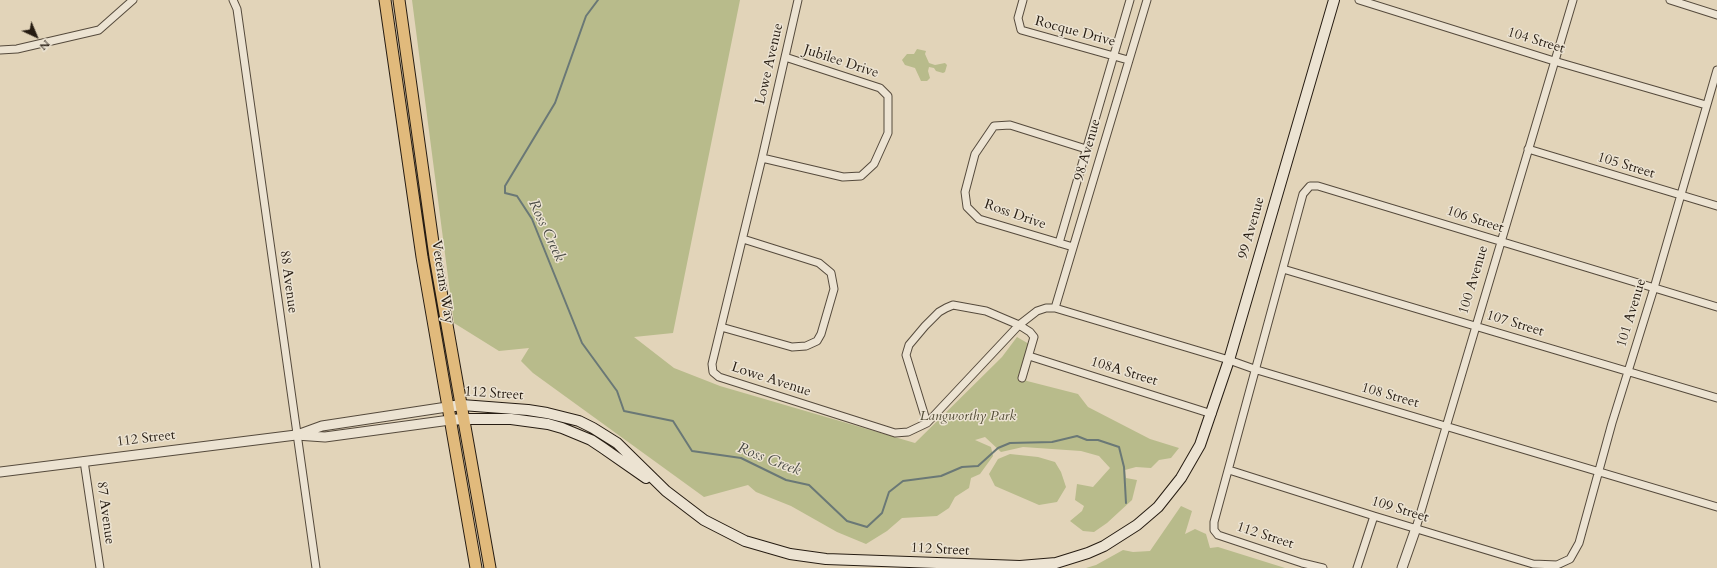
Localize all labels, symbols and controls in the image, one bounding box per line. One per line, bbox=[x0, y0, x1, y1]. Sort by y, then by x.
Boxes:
street label: Rocque Drive bbox=[1033, 13, 1117, 51]
north arrow bbox=[16, 16, 56, 56]
street label: Lowe Avenue bbox=[753, 22, 787, 106]
street label: 104 Street bbox=[1505, 24, 1567, 58]
text: N bbox=[36, 36, 53, 54]
street label: Jubilee Drive bbox=[801, 42, 881, 82]
street label: 98 Avenue bbox=[1071, 117, 1105, 183]
street label: 105 Street bbox=[1595, 149, 1657, 183]
street label: 99 Avenue bbox=[1235, 195, 1269, 261]
water label: Ross Creek bbox=[524, 197, 568, 265]
street label: Ross Drive bbox=[982, 197, 1048, 233]
street label: 106 Street bbox=[1444, 203, 1506, 237]
street label: Veterans Way bbox=[427, 239, 457, 325]
street label: 100 Avenue bbox=[1456, 244, 1492, 316]
street label: 88 Avenue bbox=[275, 249, 301, 315]
street label: 101 Avenue bbox=[1614, 277, 1650, 349]
street label: 107 Street bbox=[1484, 307, 1546, 341]
street label: 108A Street bbox=[1089, 354, 1159, 390]
street label: Lowe Avenue bbox=[729, 359, 813, 401]
street label: 108 Street bbox=[1359, 380, 1421, 412]
street label: 112 Street bbox=[464, 384, 524, 404]
park label: Langworthy Park bbox=[920, 409, 1016, 425]
street label: 112 Street bbox=[116, 427, 176, 451]
water label: Ross Creek bbox=[735, 440, 803, 480]
street label: 87 Avenue bbox=[92, 480, 118, 546]
street label: 109 Street bbox=[1369, 493, 1431, 527]
street label: 112 Street bbox=[1234, 519, 1296, 553]
street label: 112 Street bbox=[910, 540, 970, 560]

